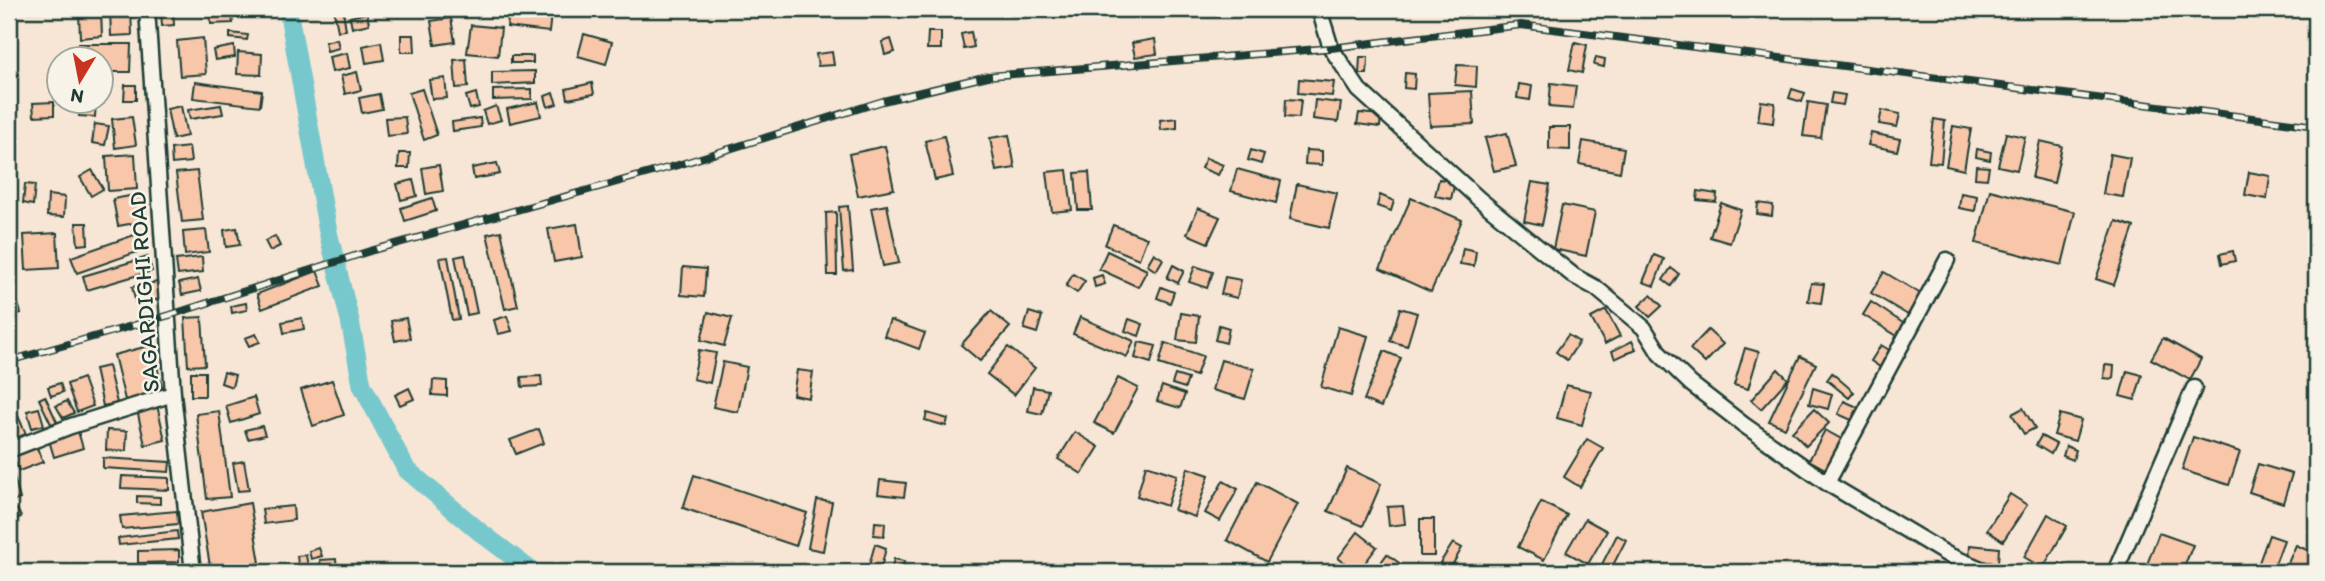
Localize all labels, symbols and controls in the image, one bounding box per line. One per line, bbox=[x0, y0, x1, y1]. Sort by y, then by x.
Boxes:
north arrow bbox=[46, 46, 116, 116]
text: N bbox=[69, 84, 85, 109]
street label: SAGARDIGHI ROAD bbox=[123, 191, 165, 393]

